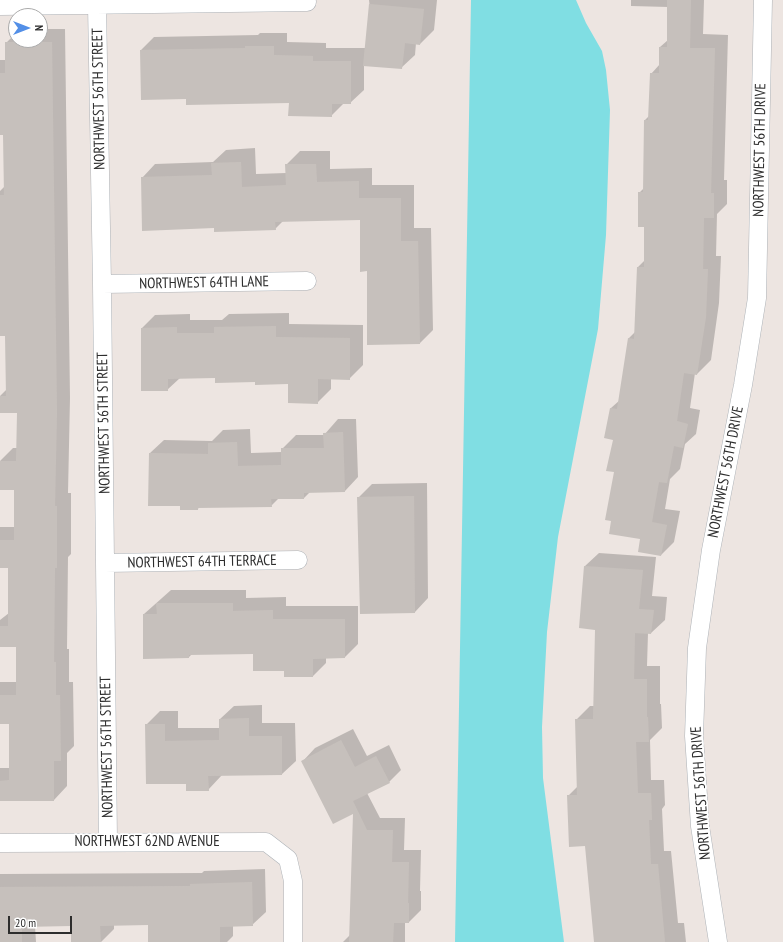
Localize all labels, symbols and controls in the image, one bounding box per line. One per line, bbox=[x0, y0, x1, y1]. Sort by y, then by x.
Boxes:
north arrow bbox=[8, 8, 48, 48]
text: N bbox=[32, 25, 46, 31]
street label: NORTHWEST 56TH STREET bbox=[89, 28, 109, 170]
street label: NORTHWEST 56TH DRIVE bbox=[750, 83, 770, 217]
street label: NORTHWEST 64TH LANE bbox=[139, 273, 269, 293]
street label: NORTHWEST 56TH STREET bbox=[94, 352, 114, 494]
street label: NORTHWEST 56TH DRIVE bbox=[704, 405, 748, 539]
street label: NORTHWEST 64TH TERRACE bbox=[127, 552, 277, 572]
street label: NORTHWEST 56TH STREET bbox=[97, 676, 117, 818]
street label: NORTHWEST 56TH DRIVE bbox=[687, 726, 715, 860]
street label: NORTHWEST 62ND AVENUE bbox=[74, 833, 220, 851]
scale bar bbox=[10, 908, 74, 934]
text: 20 m bbox=[15, 915, 36, 930]

